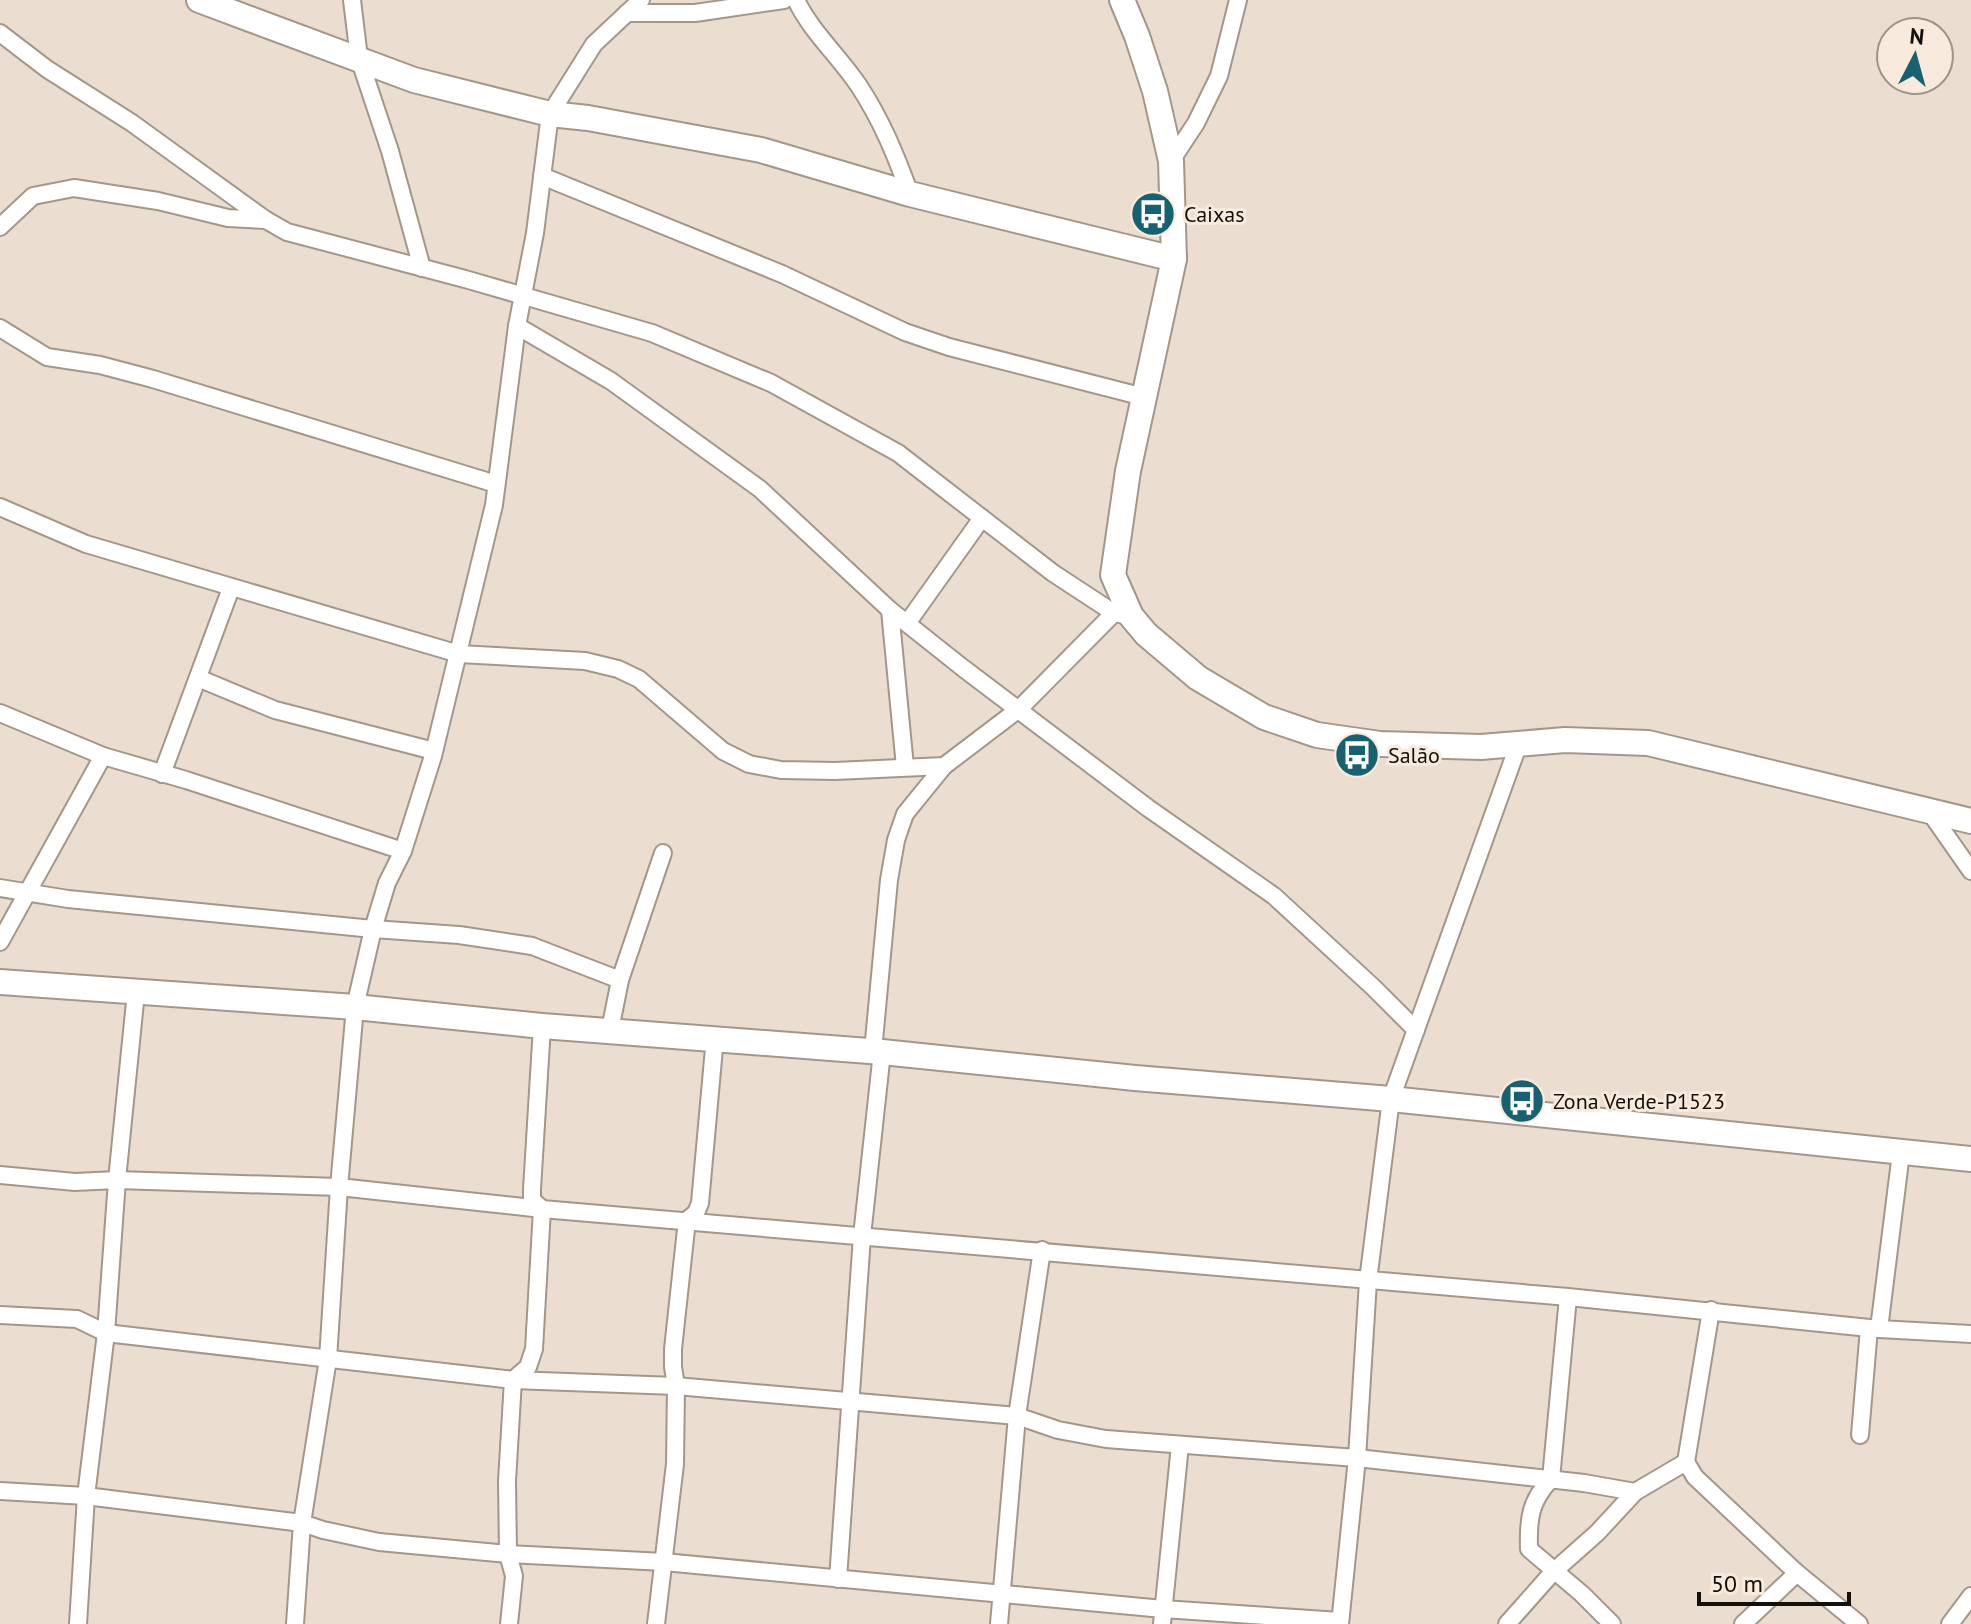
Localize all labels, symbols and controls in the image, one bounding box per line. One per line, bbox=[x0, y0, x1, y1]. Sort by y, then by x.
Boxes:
north arrow bbox=[1875, 16, 1955, 96]
text: N bbox=[1908, 21, 1926, 51]
bus stop icon: Caixas bbox=[1129, 190, 1177, 238]
place label: Caixas bbox=[1184, 200, 1245, 228]
bus stop icon: Salão bbox=[1333, 731, 1381, 779]
place label: Salão bbox=[1388, 741, 1440, 769]
bus stop icon: Zona Verde-P1523 bbox=[1498, 1077, 1546, 1125]
place label: Zona Verde-P1523 bbox=[1553, 1087, 1725, 1115]
scale bar bbox=[1699, 1556, 1849, 1606]
text: 50 m bbox=[1711, 1568, 1763, 1599]

